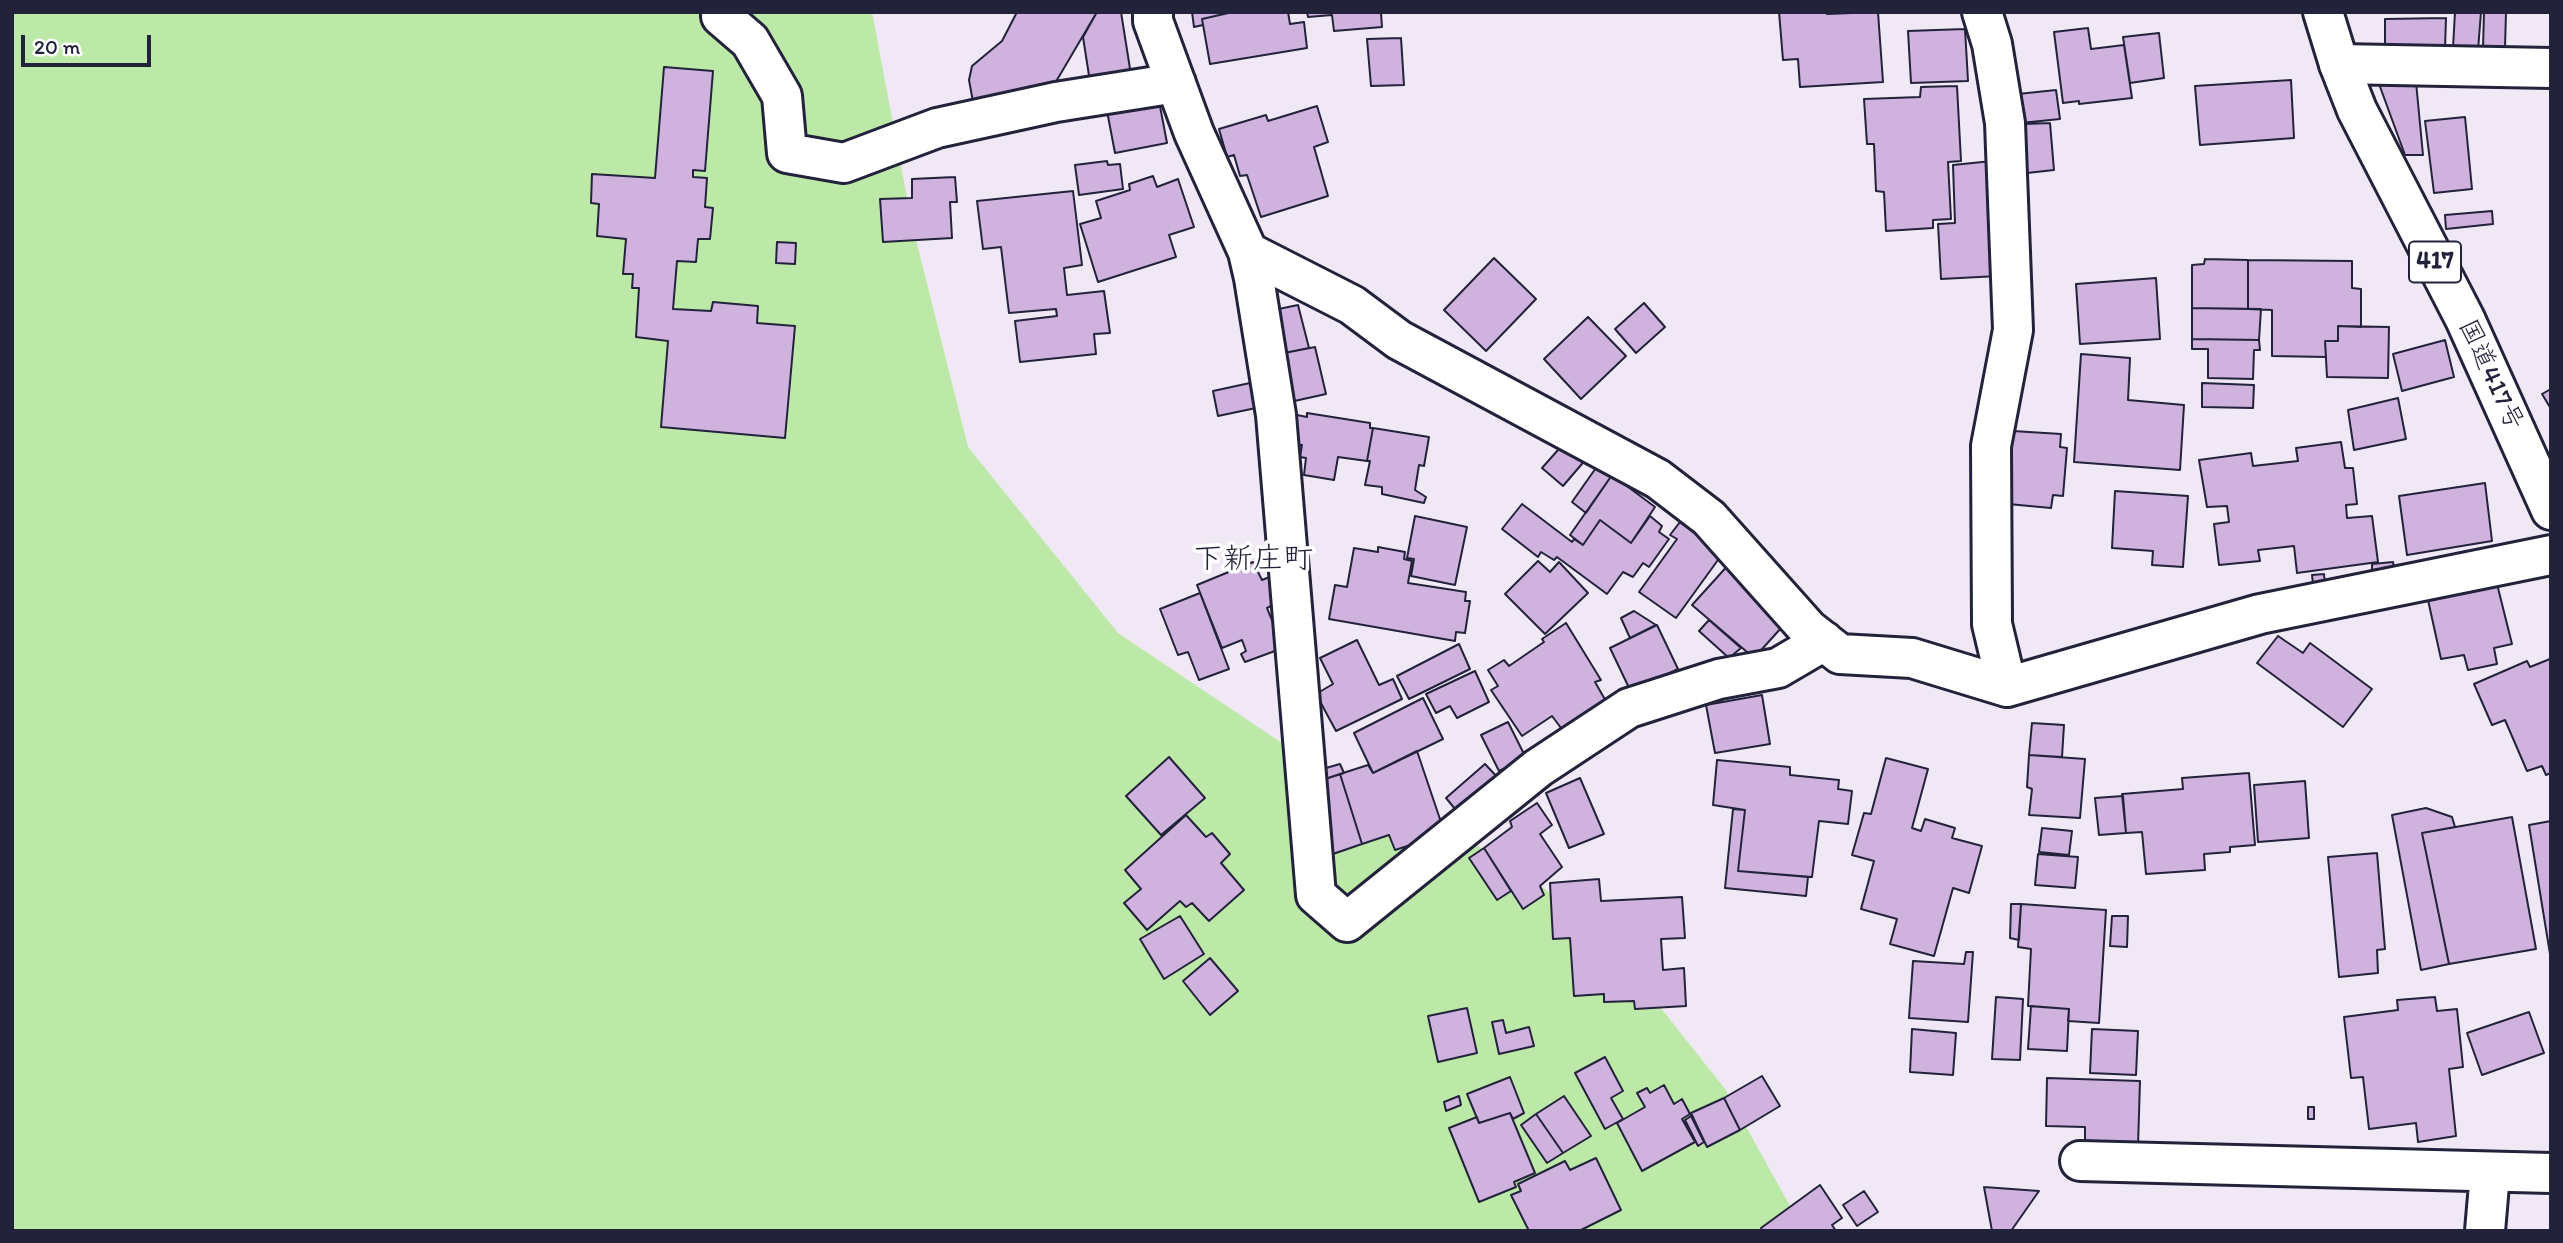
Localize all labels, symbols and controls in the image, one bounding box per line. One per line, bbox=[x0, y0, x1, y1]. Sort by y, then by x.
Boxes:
scale bar bbox=[24, 21, 154, 65]
text: 20 m bbox=[34, 34, 80, 59]
road number: 417 bbox=[2409, 242, 2461, 282]
street label: 国道417号 bbox=[2451, 315, 2529, 435]
district label: 下新庄町 bbox=[1193, 542, 1313, 578]

